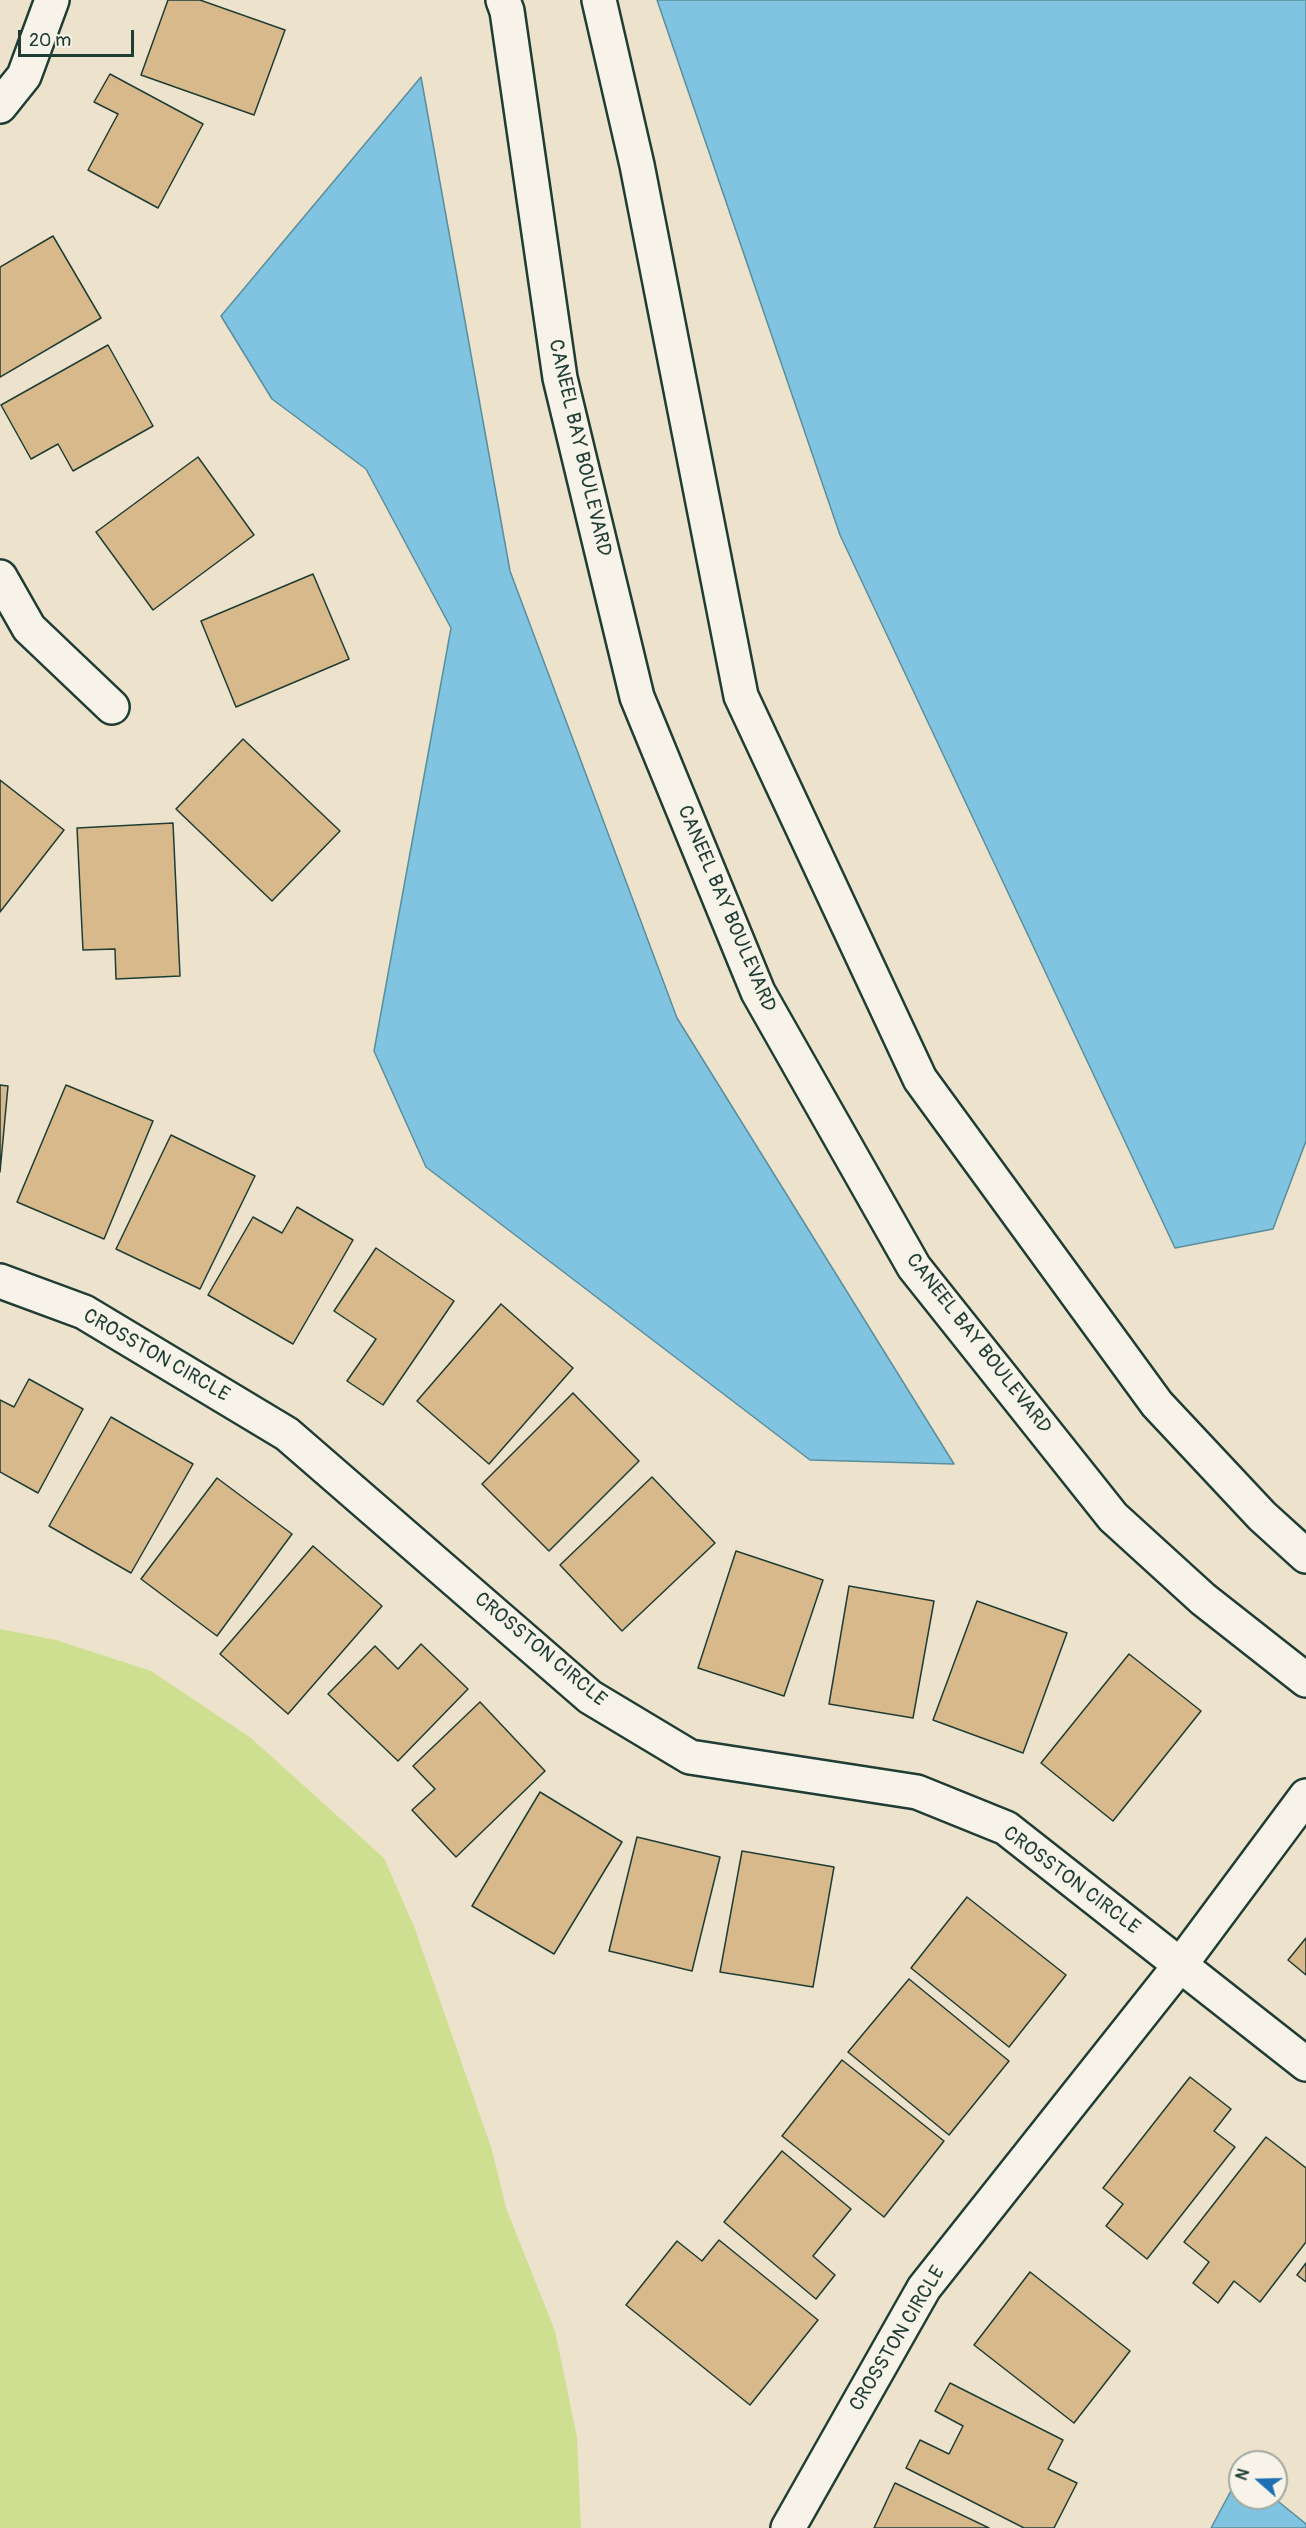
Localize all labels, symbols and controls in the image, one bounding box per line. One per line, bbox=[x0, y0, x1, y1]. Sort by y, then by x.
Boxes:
scale bar bbox=[21, 18, 136, 56]
text: 20 m bbox=[29, 29, 71, 52]
street label: CANEEL BAY BOULEVARD bbox=[542, 337, 616, 559]
street label: CANEEL BAY BOULEVARD bbox=[672, 802, 780, 1016]
street label: CANEEL BAY BOULEVARD bbox=[900, 1249, 1056, 1439]
street label: CROSSTON CIRCLE bbox=[78, 1304, 234, 1408]
street label: CROSSTON CIRCLE bbox=[469, 1588, 611, 1712]
street label: CROSSTON CIRCLE bbox=[998, 1822, 1144, 1940]
street label: CROSSTON CIRCLE bbox=[845, 2262, 951, 2416]
north arrow bbox=[1228, 2450, 1288, 2510]
text: N bbox=[1232, 2466, 1254, 2483]

